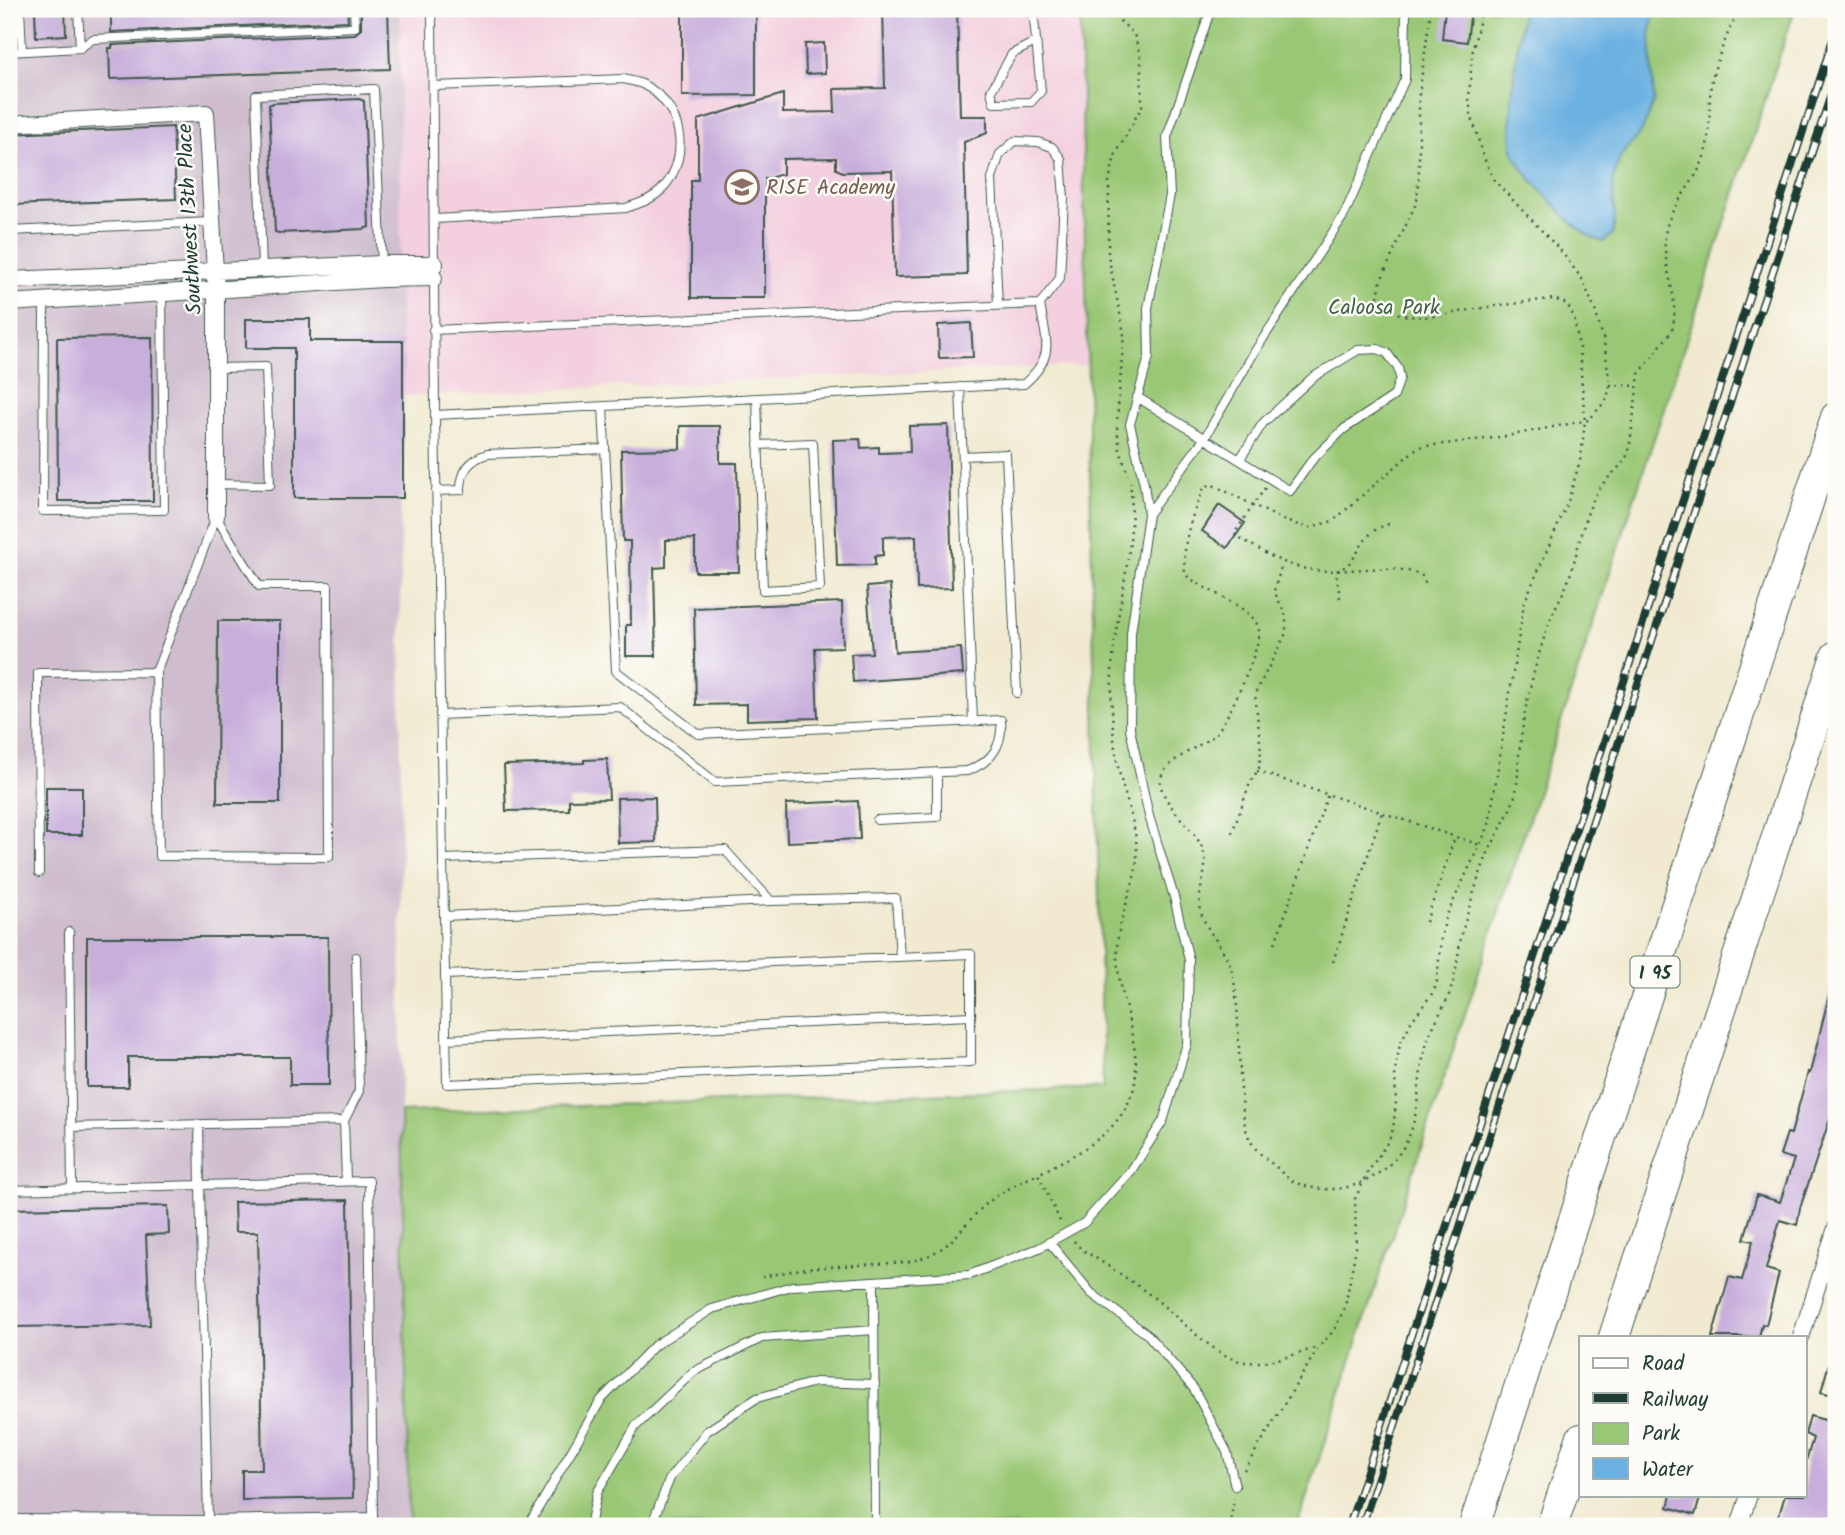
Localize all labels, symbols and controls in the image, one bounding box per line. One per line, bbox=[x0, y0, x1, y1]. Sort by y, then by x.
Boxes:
street label: Southwest 13th Place bbox=[169, 122, 212, 315]
school or university icon: RISE Academy bbox=[723, 168, 761, 206]
place label: RISE Academy bbox=[766, 172, 895, 205]
park label: Caloosa Park bbox=[1328, 292, 1440, 325]
road number: I 95 bbox=[1630, 956, 1680, 988]
legend bbox=[1579, 1336, 1806, 1496]
text: Road bbox=[1642, 1348, 1685, 1381]
text: Railway bbox=[1642, 1384, 1708, 1417]
text: Park bbox=[1642, 1418, 1680, 1451]
text: Water bbox=[1642, 1454, 1694, 1487]

